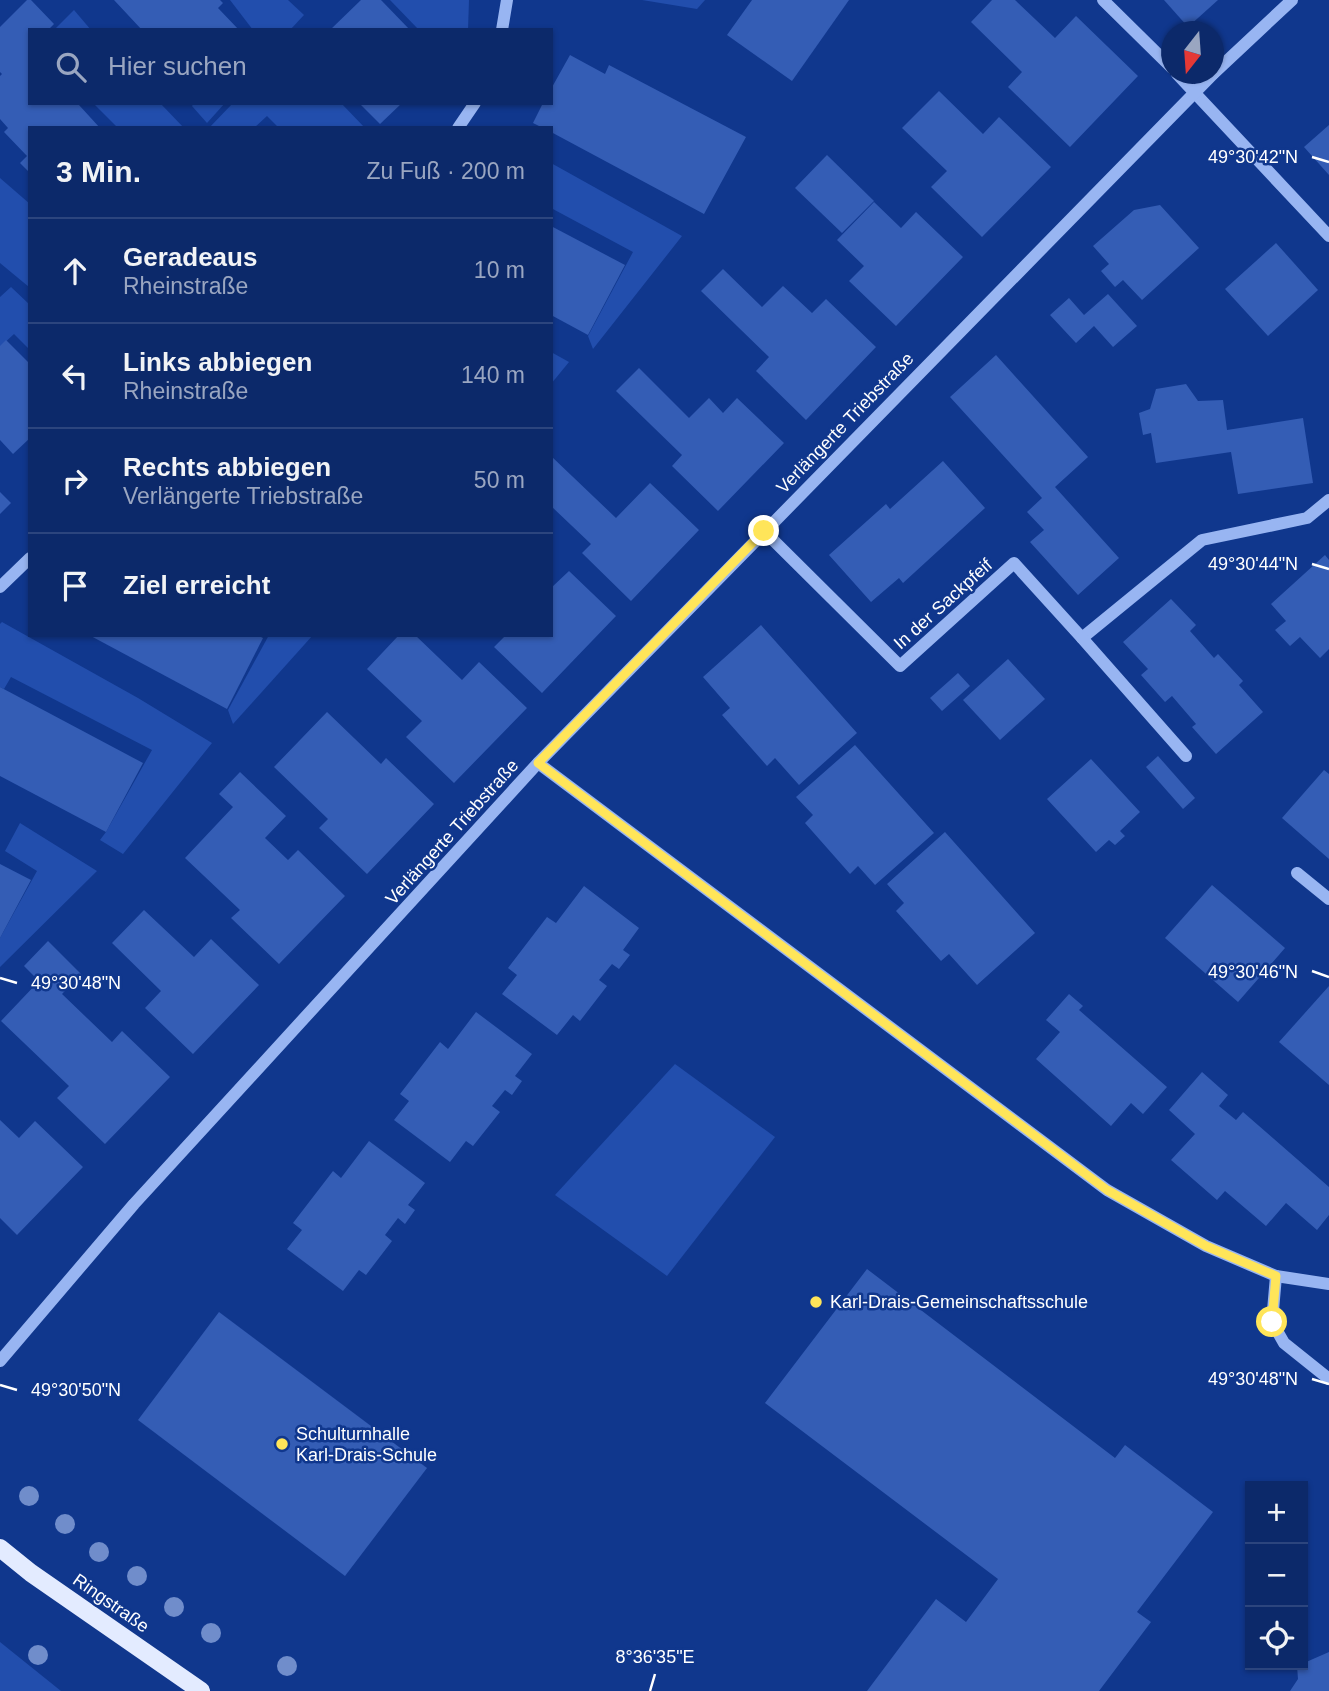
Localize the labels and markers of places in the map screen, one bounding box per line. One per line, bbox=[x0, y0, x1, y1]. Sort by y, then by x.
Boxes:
place label: Karl-Drais-Gemeinschaftsschule bbox=[830, 1292, 1088, 1312]
marker: Karl-Drais-Gemeinschaftsschule bbox=[808, 1294, 824, 1310]
place label: Schulturnhalle Karl-Drais-Schule bbox=[296, 1424, 437, 1465]
marker: Schulturnhalle Karl-Drais-Schule bbox=[274, 1436, 290, 1452]

